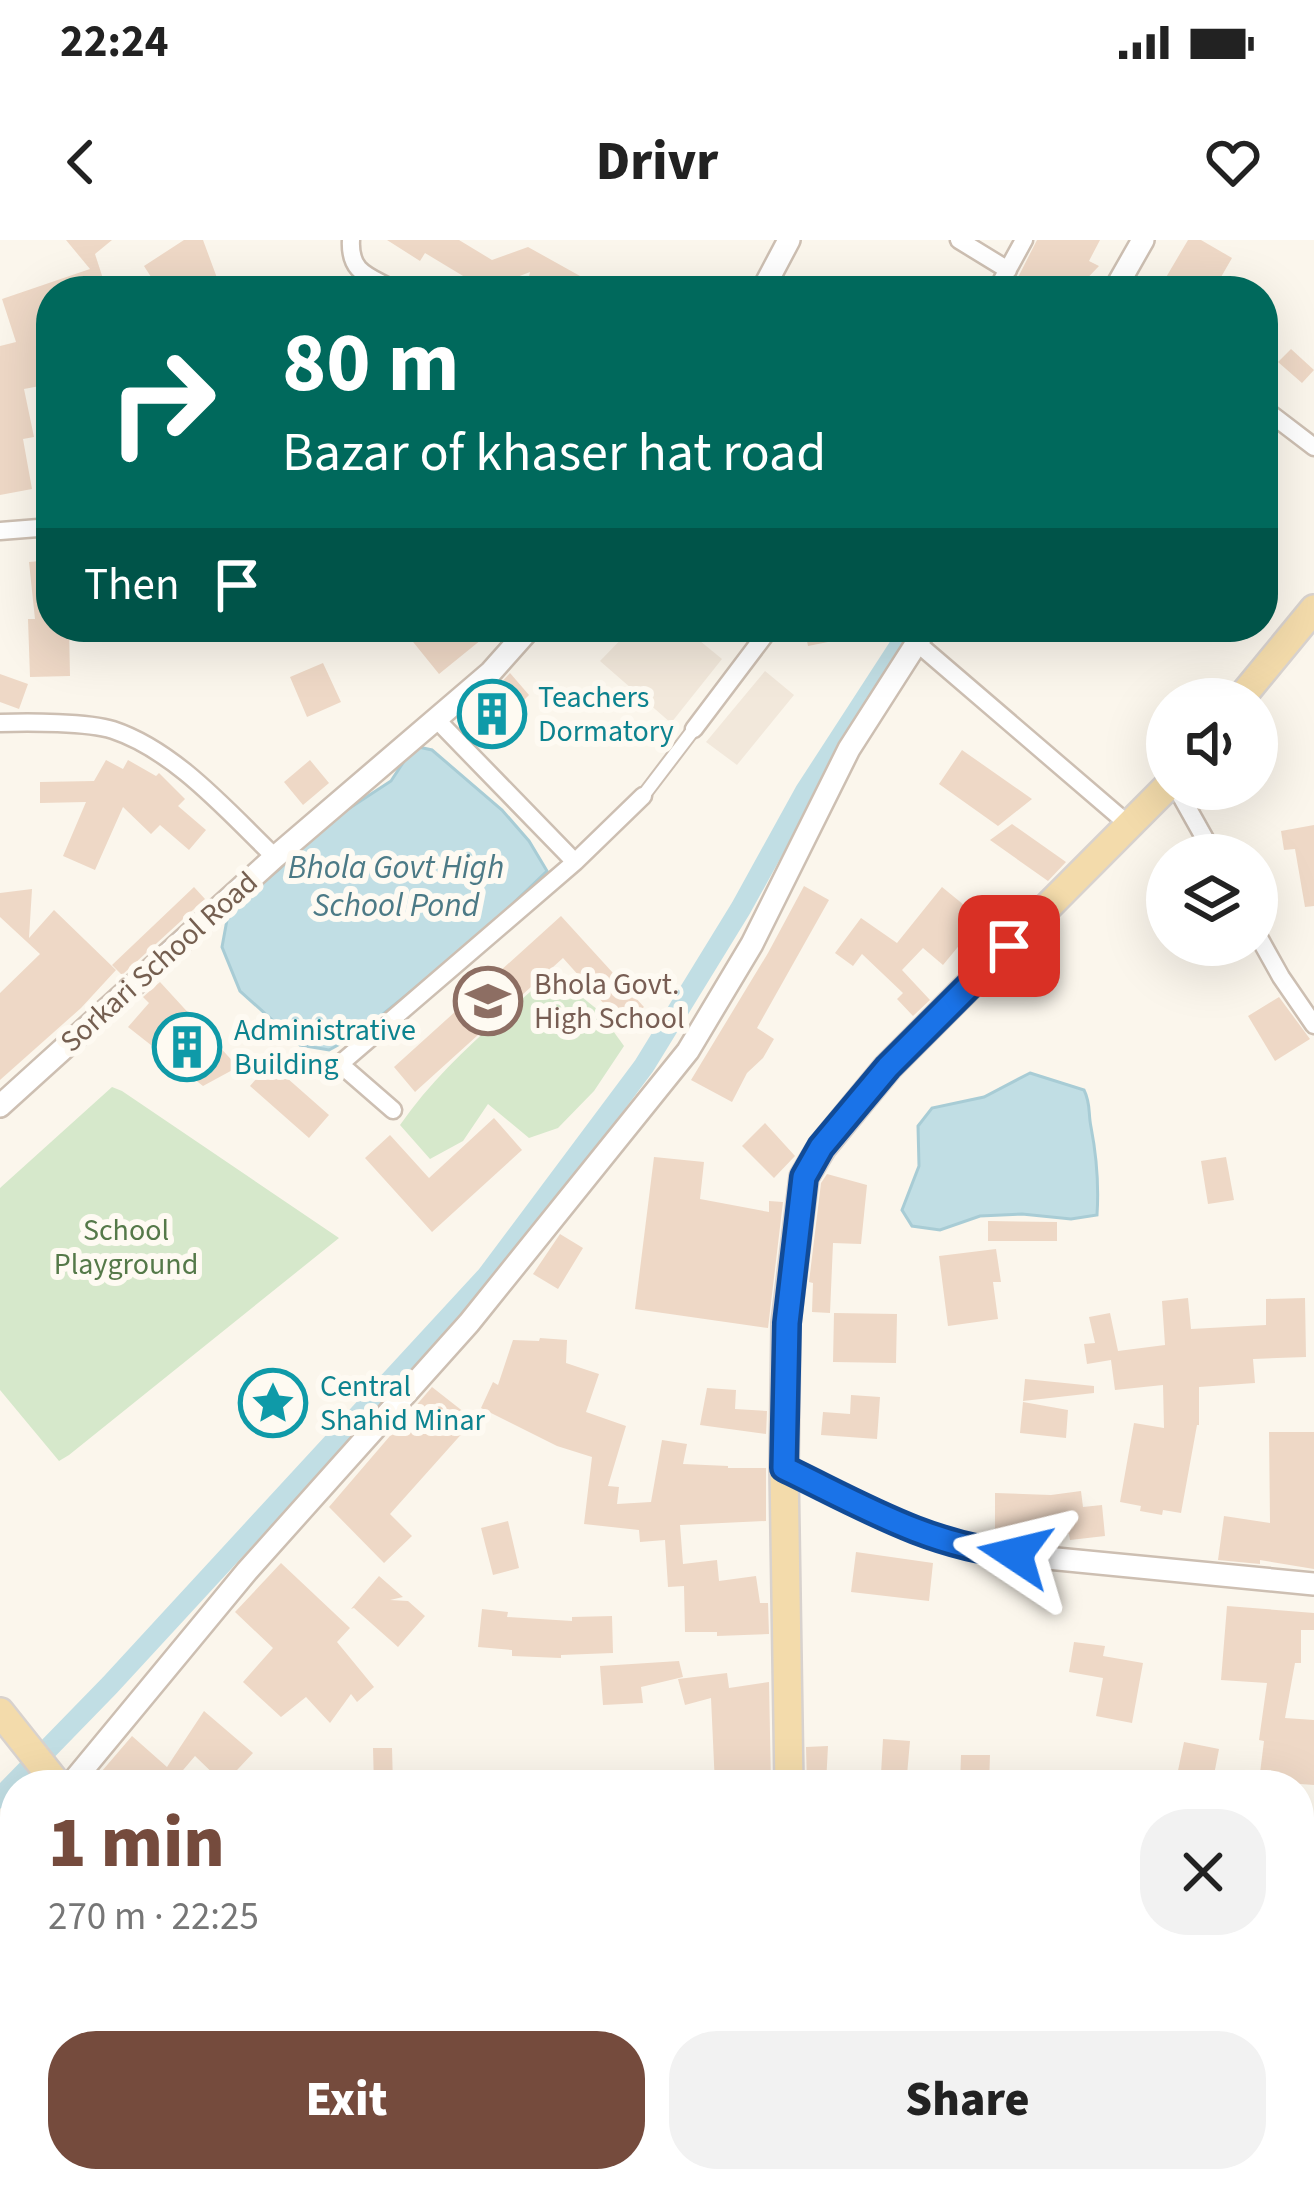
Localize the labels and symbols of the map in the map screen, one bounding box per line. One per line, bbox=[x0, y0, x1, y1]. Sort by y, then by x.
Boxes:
place label: Teachers Dormatory bbox=[538, 676, 674, 753]
building icon: Teachers Dormatory bbox=[457, 679, 527, 749]
water label: Bhola Govt High School Pond bbox=[288, 844, 504, 929]
street label: Sorkari School Road bbox=[51, 861, 267, 1063]
pin bbox=[958, 895, 1060, 997]
place label: Bhola Govt. High School bbox=[534, 963, 685, 1040]
school or university icon: Bhola Govt. High School bbox=[453, 966, 523, 1036]
place label: Administrative Building bbox=[234, 1009, 416, 1086]
building icon: Administrative Building bbox=[152, 1012, 222, 1082]
park label: School Playground bbox=[54, 1209, 198, 1286]
place label: Central Shahid Minar bbox=[320, 1365, 486, 1442]
place icon: Central Shahid Minar bbox=[238, 1368, 308, 1438]
position arrow bbox=[952, 1491, 1078, 1617]

